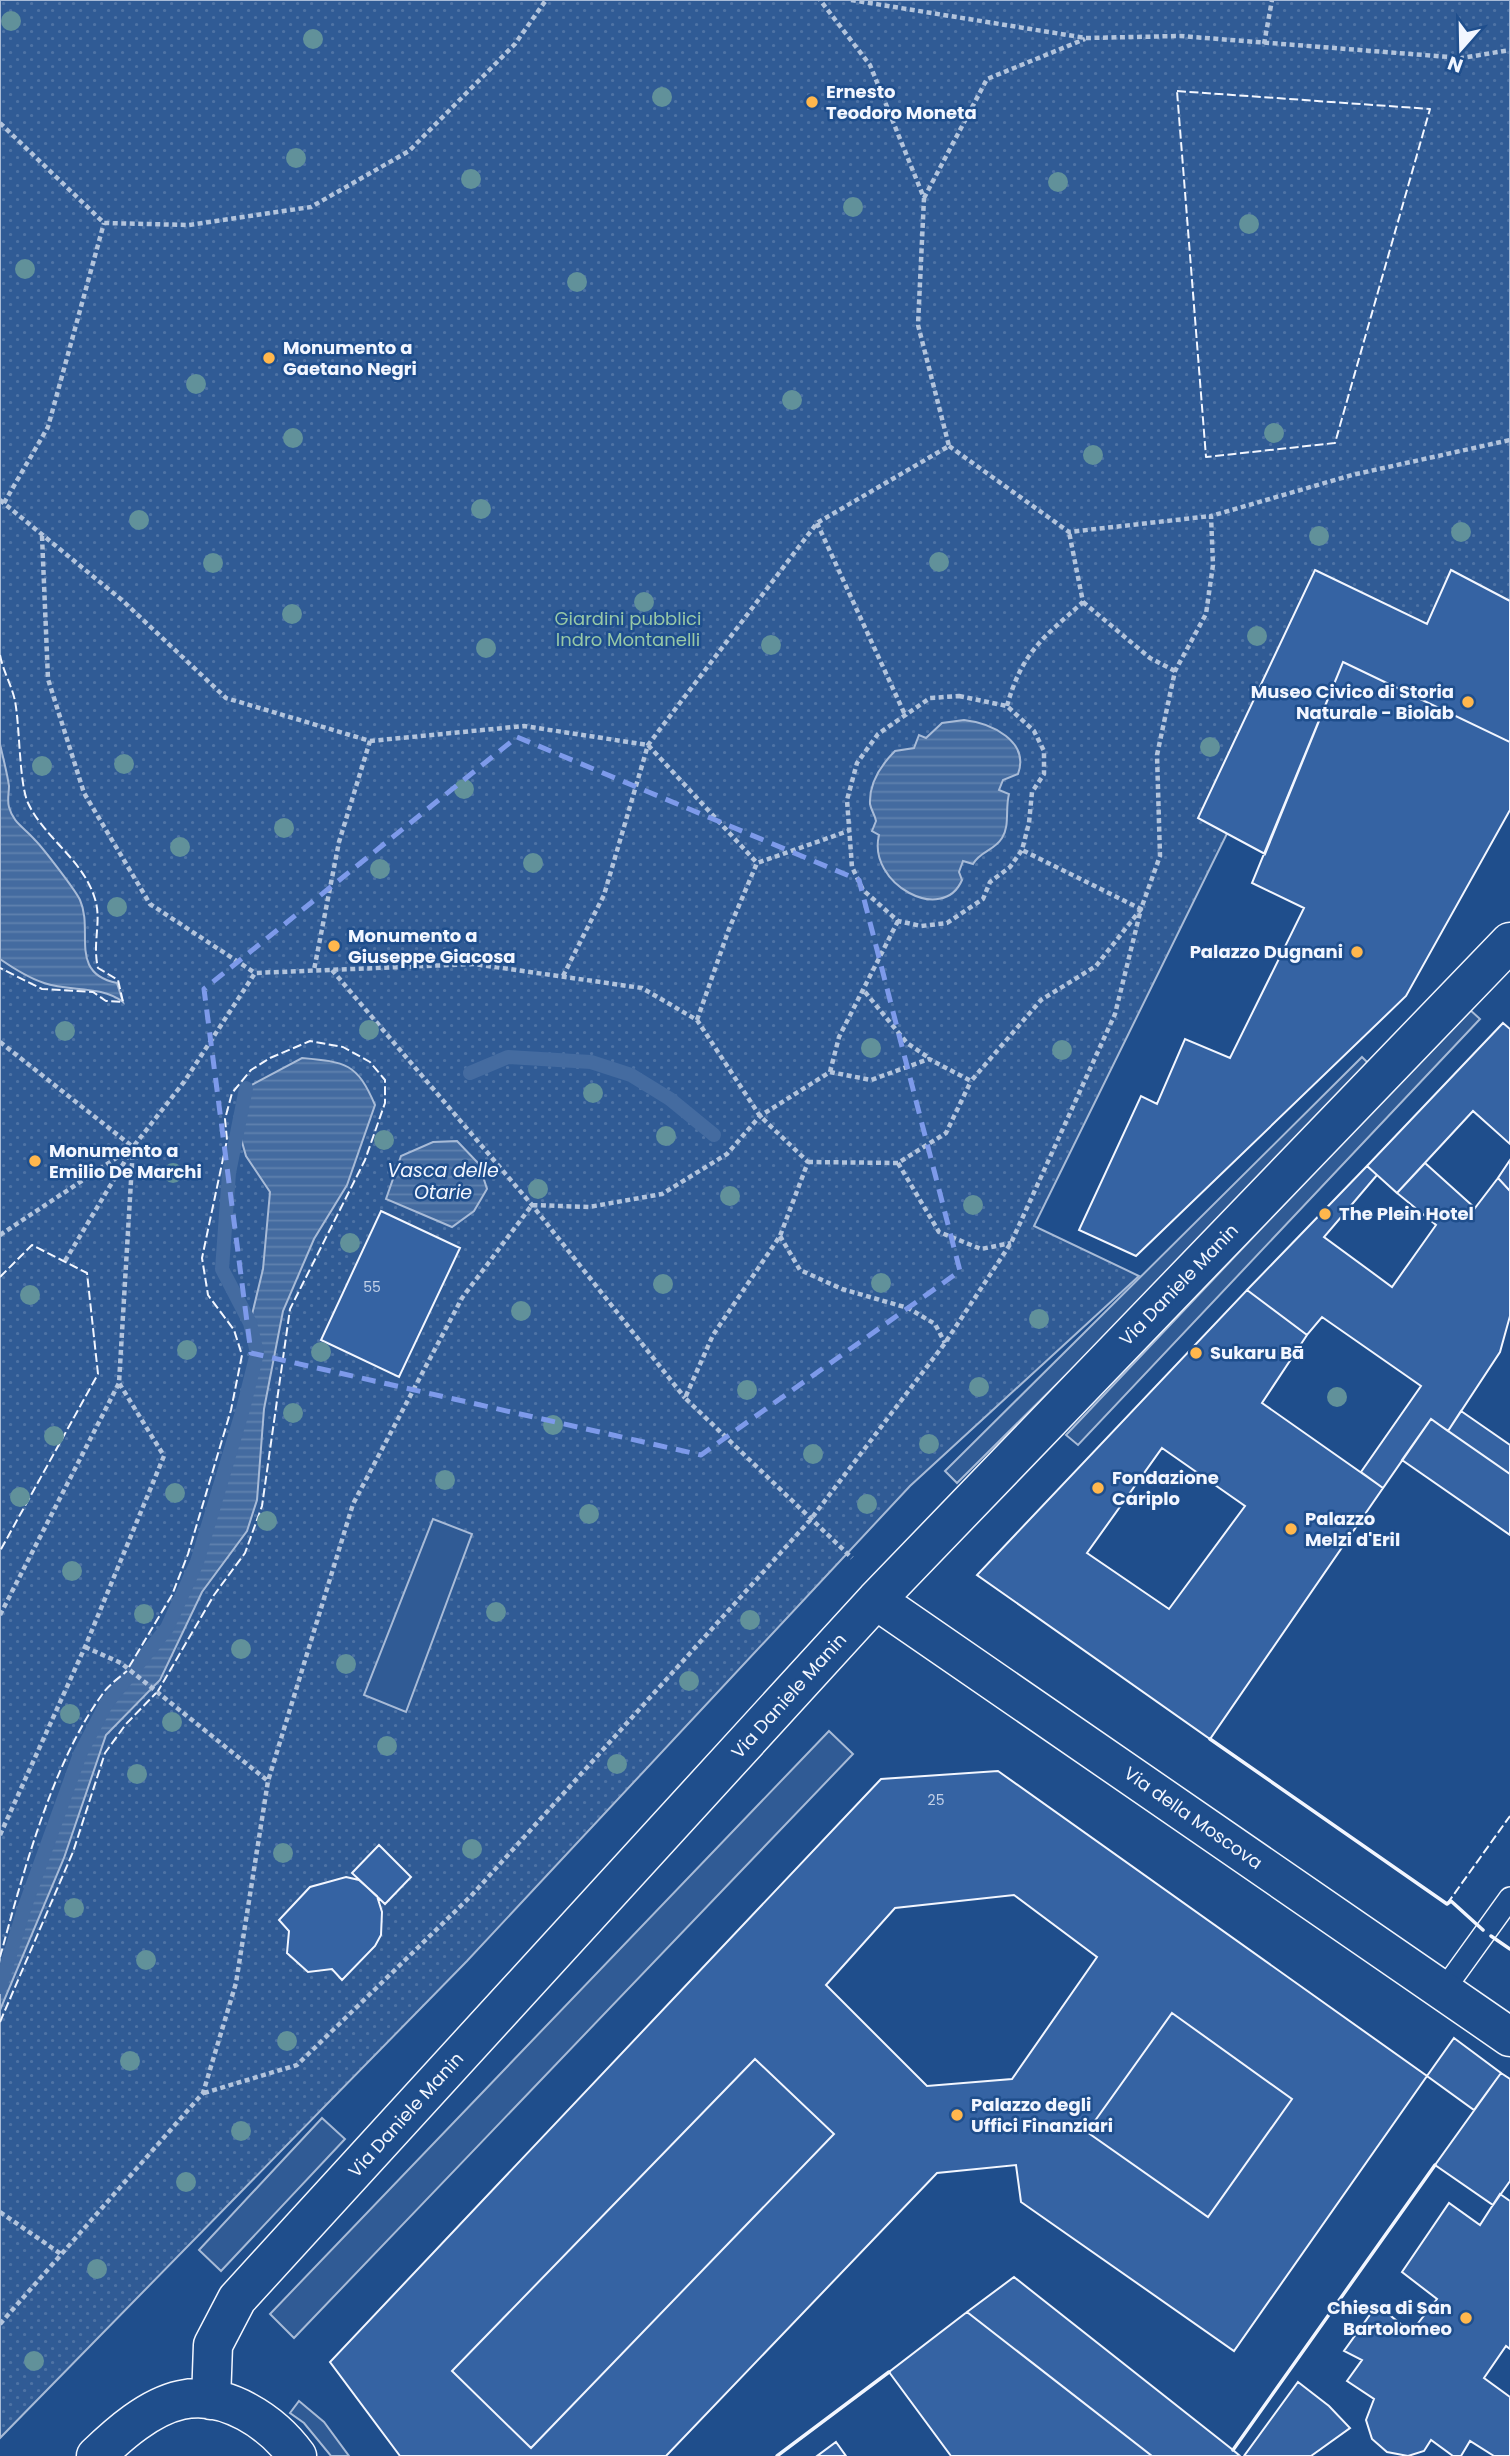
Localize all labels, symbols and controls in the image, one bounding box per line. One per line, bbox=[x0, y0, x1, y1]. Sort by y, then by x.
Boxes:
north arrow bbox=[1426, 14, 1496, 84]
text: N bbox=[1444, 49, 1467, 80]
place label: Ernesto Teodoro Moneta bbox=[826, 79, 977, 125]
marker: Ernesto Teodoro Moneta bbox=[804, 94, 820, 110]
place label: Monumento a Gaetano Negri bbox=[283, 335, 417, 381]
marker: Monumento a Gaetano Negri bbox=[261, 350, 277, 366]
park label: Giardini pubblici Indro Montanelli bbox=[555, 606, 701, 652]
place label: Museo Civico di Storia Naturale - Biolab bbox=[1251, 679, 1454, 725]
marker: Museo Civico di Storia Naturale - Biolab bbox=[1460, 694, 1476, 710]
place label: Monumento a Giuseppe Giacosa bbox=[348, 923, 516, 969]
marker: Monumento a Giuseppe Giacosa bbox=[326, 938, 342, 954]
place label: Palazzo Dugnani bbox=[1190, 939, 1343, 964]
marker: Palazzo Dugnani bbox=[1349, 944, 1365, 960]
place label: Monumento a Emilio De Marchi bbox=[49, 1138, 202, 1184]
marker: Monumento a Emilio De Marchi bbox=[27, 1153, 43, 1169]
water label: Vasca delle Otarie bbox=[387, 1157, 499, 1206]
place label: The Plein Hotel bbox=[1339, 1201, 1474, 1226]
marker: The Plein Hotel bbox=[1317, 1206, 1333, 1222]
street label: Via Daniele Manin bbox=[1114, 1218, 1244, 1351]
house number: 55 bbox=[363, 1277, 381, 1297]
place label: Sukaru Bā bbox=[1210, 1340, 1304, 1365]
marker: Sukaru Bā bbox=[1188, 1345, 1204, 1361]
place label: Fondazione Cariplo bbox=[1112, 1465, 1219, 1511]
marker: Fondazione Cariplo bbox=[1090, 1480, 1106, 1496]
place label: Palazzo Melzi d'Eril bbox=[1305, 1506, 1400, 1552]
marker: Palazzo Melzi d'Eril bbox=[1283, 1521, 1299, 1537]
street label: Via Daniele Manin bbox=[725, 1627, 852, 1764]
street label: Via della Moscova bbox=[1119, 1760, 1268, 1875]
house number: 25 bbox=[928, 1790, 944, 1810]
street label: Via Daniele Manin bbox=[342, 2046, 469, 2183]
place label: Palazzo degli Uffici Finanziari bbox=[971, 2092, 1113, 2138]
marker: Palazzo degli Uffici Finanziari bbox=[949, 2107, 965, 2123]
place label: Chiesa di San Bartolomeo bbox=[1327, 2295, 1452, 2341]
marker: Chiesa di San Bartolomeo bbox=[1458, 2310, 1474, 2326]

